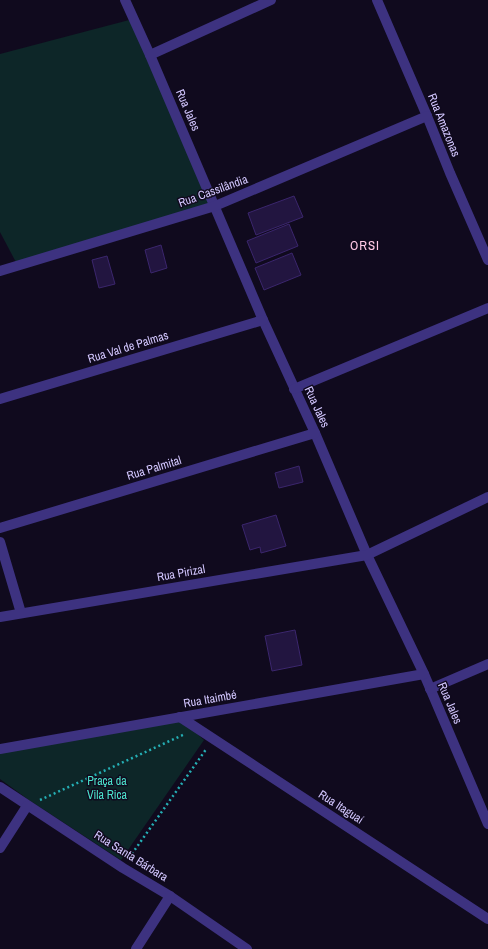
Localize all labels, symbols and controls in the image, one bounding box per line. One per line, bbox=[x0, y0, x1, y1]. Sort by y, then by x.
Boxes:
street label: Rua Jales bbox=[172, 87, 204, 133]
street label: Rua Amazonas bbox=[424, 91, 464, 159]
street label: Rua Cassilândia bbox=[176, 171, 250, 211]
district label: ORSI bbox=[350, 237, 380, 254]
street label: Rua Val de Palmas bbox=[86, 327, 170, 367]
street label: Rua Jales bbox=[301, 384, 334, 430]
street label: Rua Palmital bbox=[125, 452, 183, 484]
street label: Rua Pirizal bbox=[156, 561, 206, 585]
street label: Rua Jales bbox=[434, 680, 466, 726]
street label: Rua Itaimbé bbox=[182, 686, 238, 712]
park label: Praça da Vila Rica bbox=[87, 773, 127, 803]
street label: Rua Itaguaí bbox=[315, 786, 367, 828]
street label: Rua Santa Bárbara bbox=[91, 827, 171, 885]

